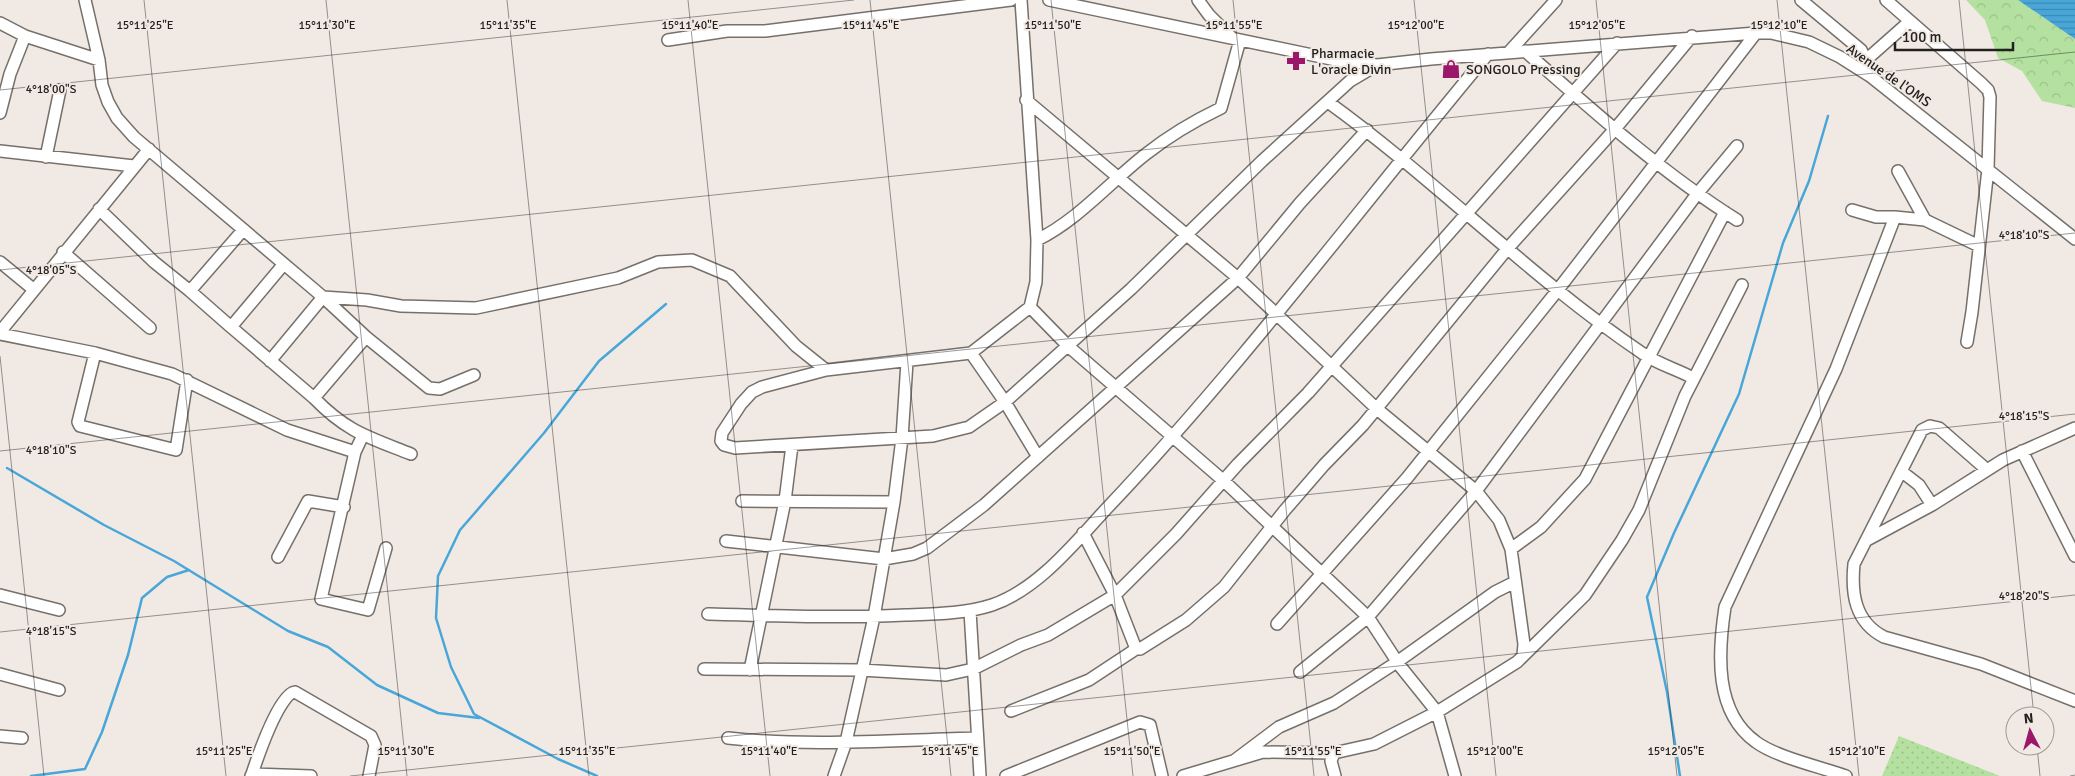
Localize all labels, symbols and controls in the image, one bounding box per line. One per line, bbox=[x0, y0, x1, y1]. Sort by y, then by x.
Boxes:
text: 15°11'25"E bbox=[116, 18, 174, 33]
text: 15°11'30"E bbox=[298, 18, 356, 33]
text: 15°11'35"E bbox=[479, 18, 537, 33]
text: 15°11'40"E bbox=[661, 18, 719, 33]
text: 15°11'45"E bbox=[842, 18, 900, 33]
text: 15°11'50"E bbox=[1024, 18, 1082, 33]
text: 15°11'55"E bbox=[1205, 18, 1263, 33]
text: 15°12'00"E bbox=[1387, 18, 1445, 33]
text: 15°12'05"E bbox=[1568, 18, 1626, 33]
text: 15°12'10"E bbox=[1750, 18, 1808, 33]
scale bar bbox=[1895, 20, 2012, 52]
text: 100 m bbox=[1902, 28, 1942, 46]
street label: Avenue de l'OMS bbox=[1843, 40, 1934, 111]
place label: Pharmacie L'oracle Divin bbox=[1311, 45, 1391, 78]
pharmacy icon: Pharmacie L'oracle Divin bbox=[1285, 50, 1307, 72]
shop icon: SONGOLO Pressing bbox=[1440, 58, 1462, 80]
place label: SONGOLO Pressing bbox=[1466, 61, 1581, 78]
text: 4°18'00"S bbox=[26, 82, 77, 97]
text: 4°18'10"S bbox=[1999, 228, 2050, 243]
text: 4°18'05"S bbox=[26, 263, 77, 278]
text: 4°18'15"S bbox=[1999, 409, 2050, 424]
text: 4°18'10"S bbox=[26, 443, 77, 458]
text: 4°18'20"S bbox=[1999, 589, 2050, 604]
text: 4°18'15"S bbox=[26, 624, 77, 639]
north arrow bbox=[2005, 706, 2055, 756]
text: N bbox=[2023, 710, 2034, 728]
text: 15°11'25"E bbox=[195, 744, 253, 759]
text: 15°11'30"E bbox=[377, 744, 435, 759]
text: 15°11'35"E bbox=[558, 744, 616, 759]
text: 15°11'40"E bbox=[740, 744, 798, 759]
text: 15°11'45"E bbox=[921, 744, 979, 759]
text: 15°11'50"E bbox=[1103, 744, 1161, 759]
text: 15°11'55"E bbox=[1284, 744, 1342, 759]
text: 15°12'00"E bbox=[1466, 744, 1524, 759]
text: 15°12'05"E bbox=[1647, 744, 1705, 759]
text: 15°12'10"E bbox=[1828, 744, 1886, 759]

